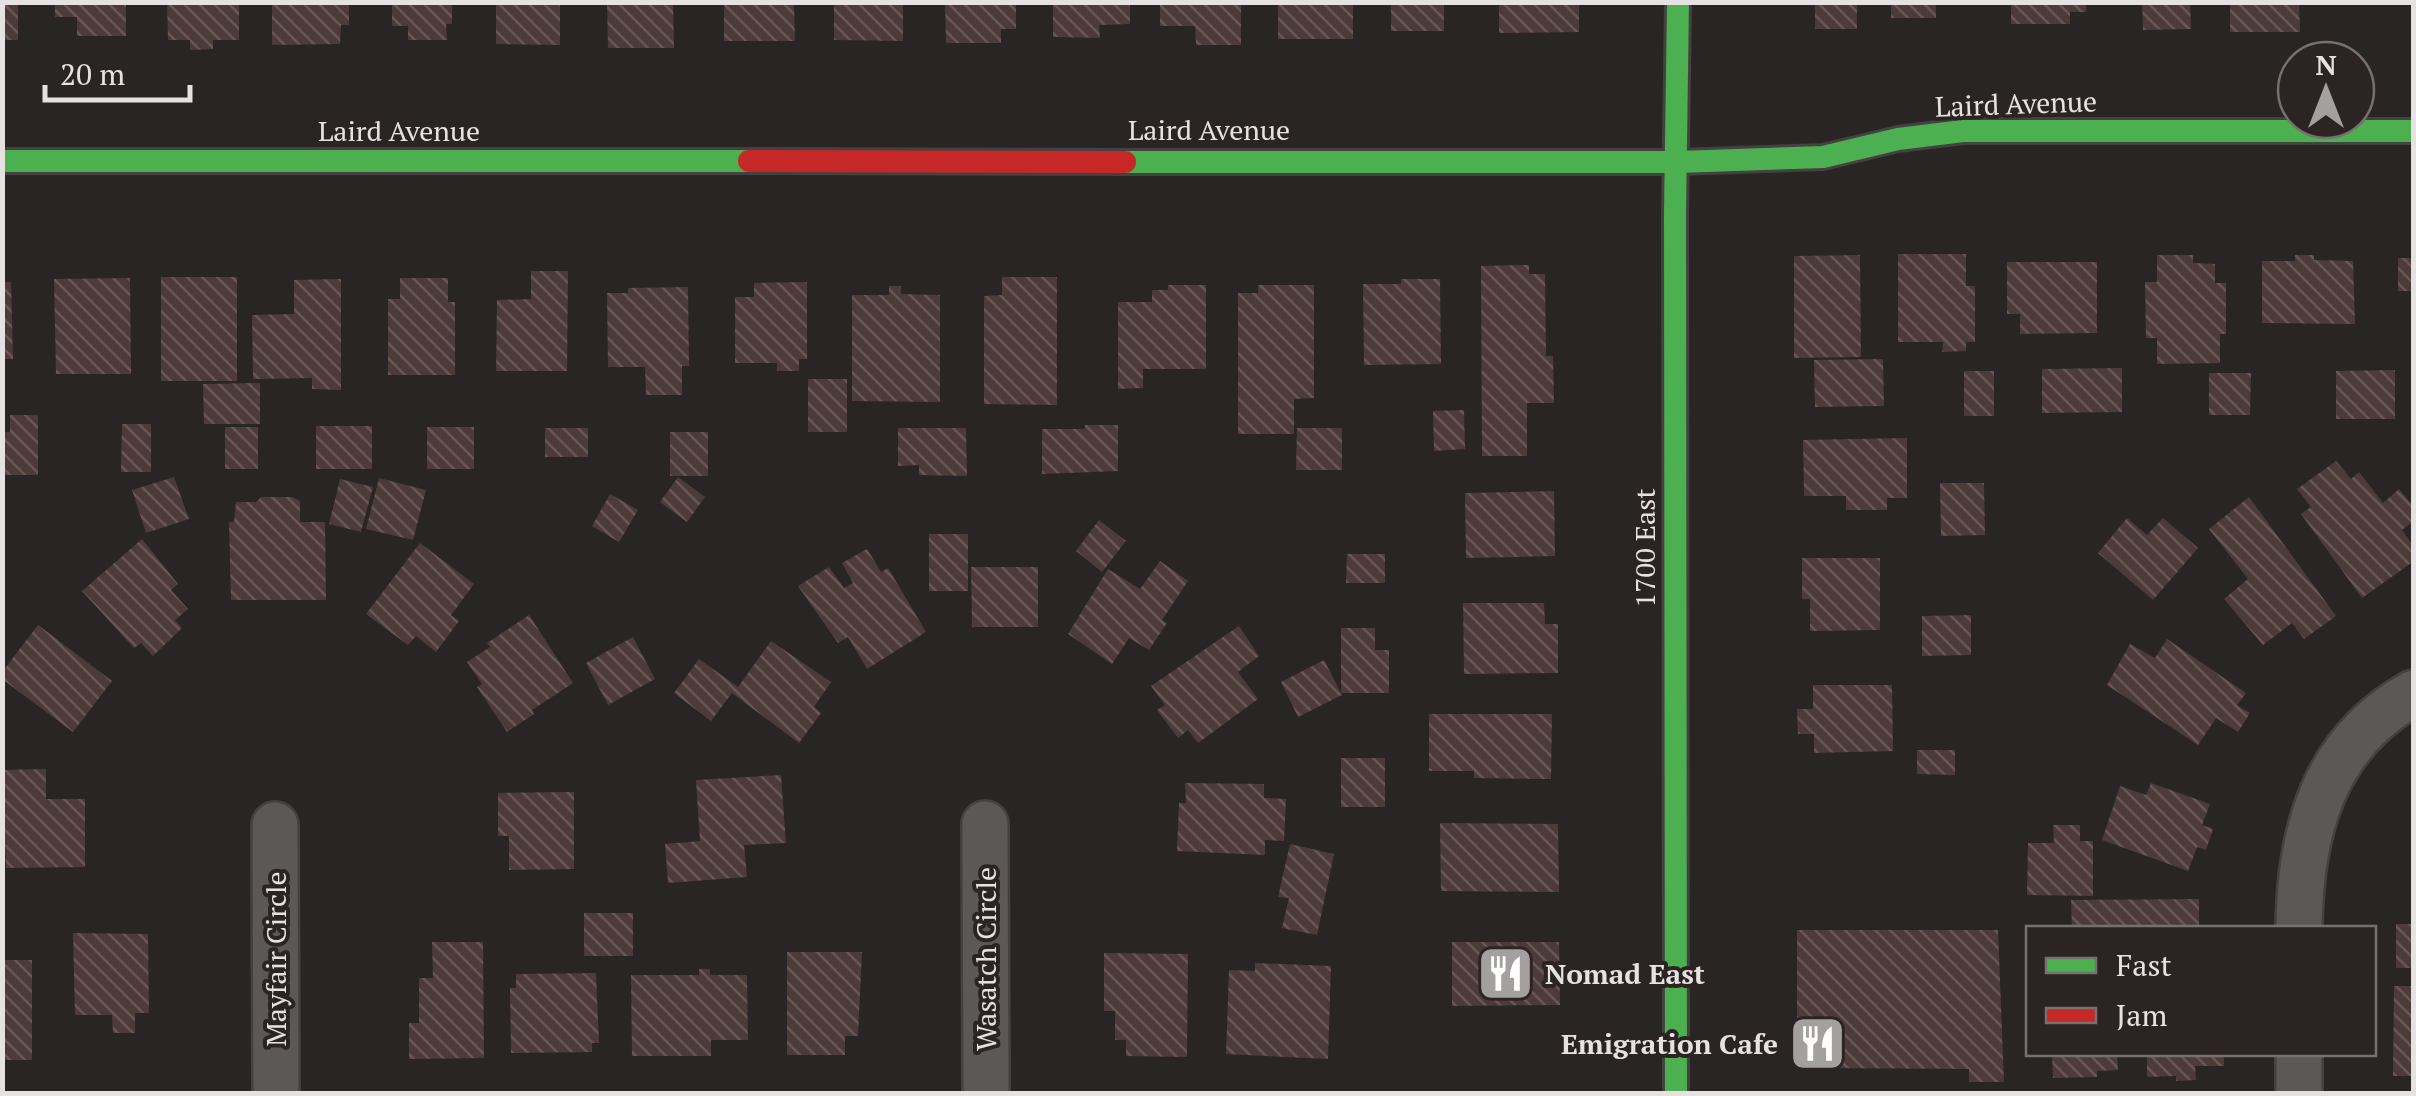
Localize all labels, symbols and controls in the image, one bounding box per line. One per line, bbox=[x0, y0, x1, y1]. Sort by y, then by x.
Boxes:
scale bar bbox=[45, 40, 190, 102]
north arrow bbox=[2276, 40, 2376, 140]
text: N bbox=[2315, 46, 2337, 83]
text: 20 m bbox=[60, 54, 125, 94]
street label: Laird Avenue bbox=[1934, 82, 2098, 125]
street label: Laird Avenue bbox=[1128, 111, 1290, 148]
street label: Laird Avenue bbox=[318, 112, 480, 149]
street label: 1700 East bbox=[1626, 488, 1663, 608]
street label: Wasatch Circle bbox=[967, 867, 1004, 1051]
street label: Mayfair Circle bbox=[257, 871, 294, 1047]
legend bbox=[2026, 926, 2376, 1056]
restaurant icon: Nomad East bbox=[1476, 944, 1536, 1004]
text: Fast bbox=[2116, 945, 2172, 985]
place label: Nomad East bbox=[1545, 955, 1705, 992]
text: Jam bbox=[2116, 995, 2167, 1035]
restaurant icon: Emigration Cafe bbox=[1787, 1014, 1847, 1074]
place label: Emigration Cafe bbox=[1561, 1025, 1778, 1062]

